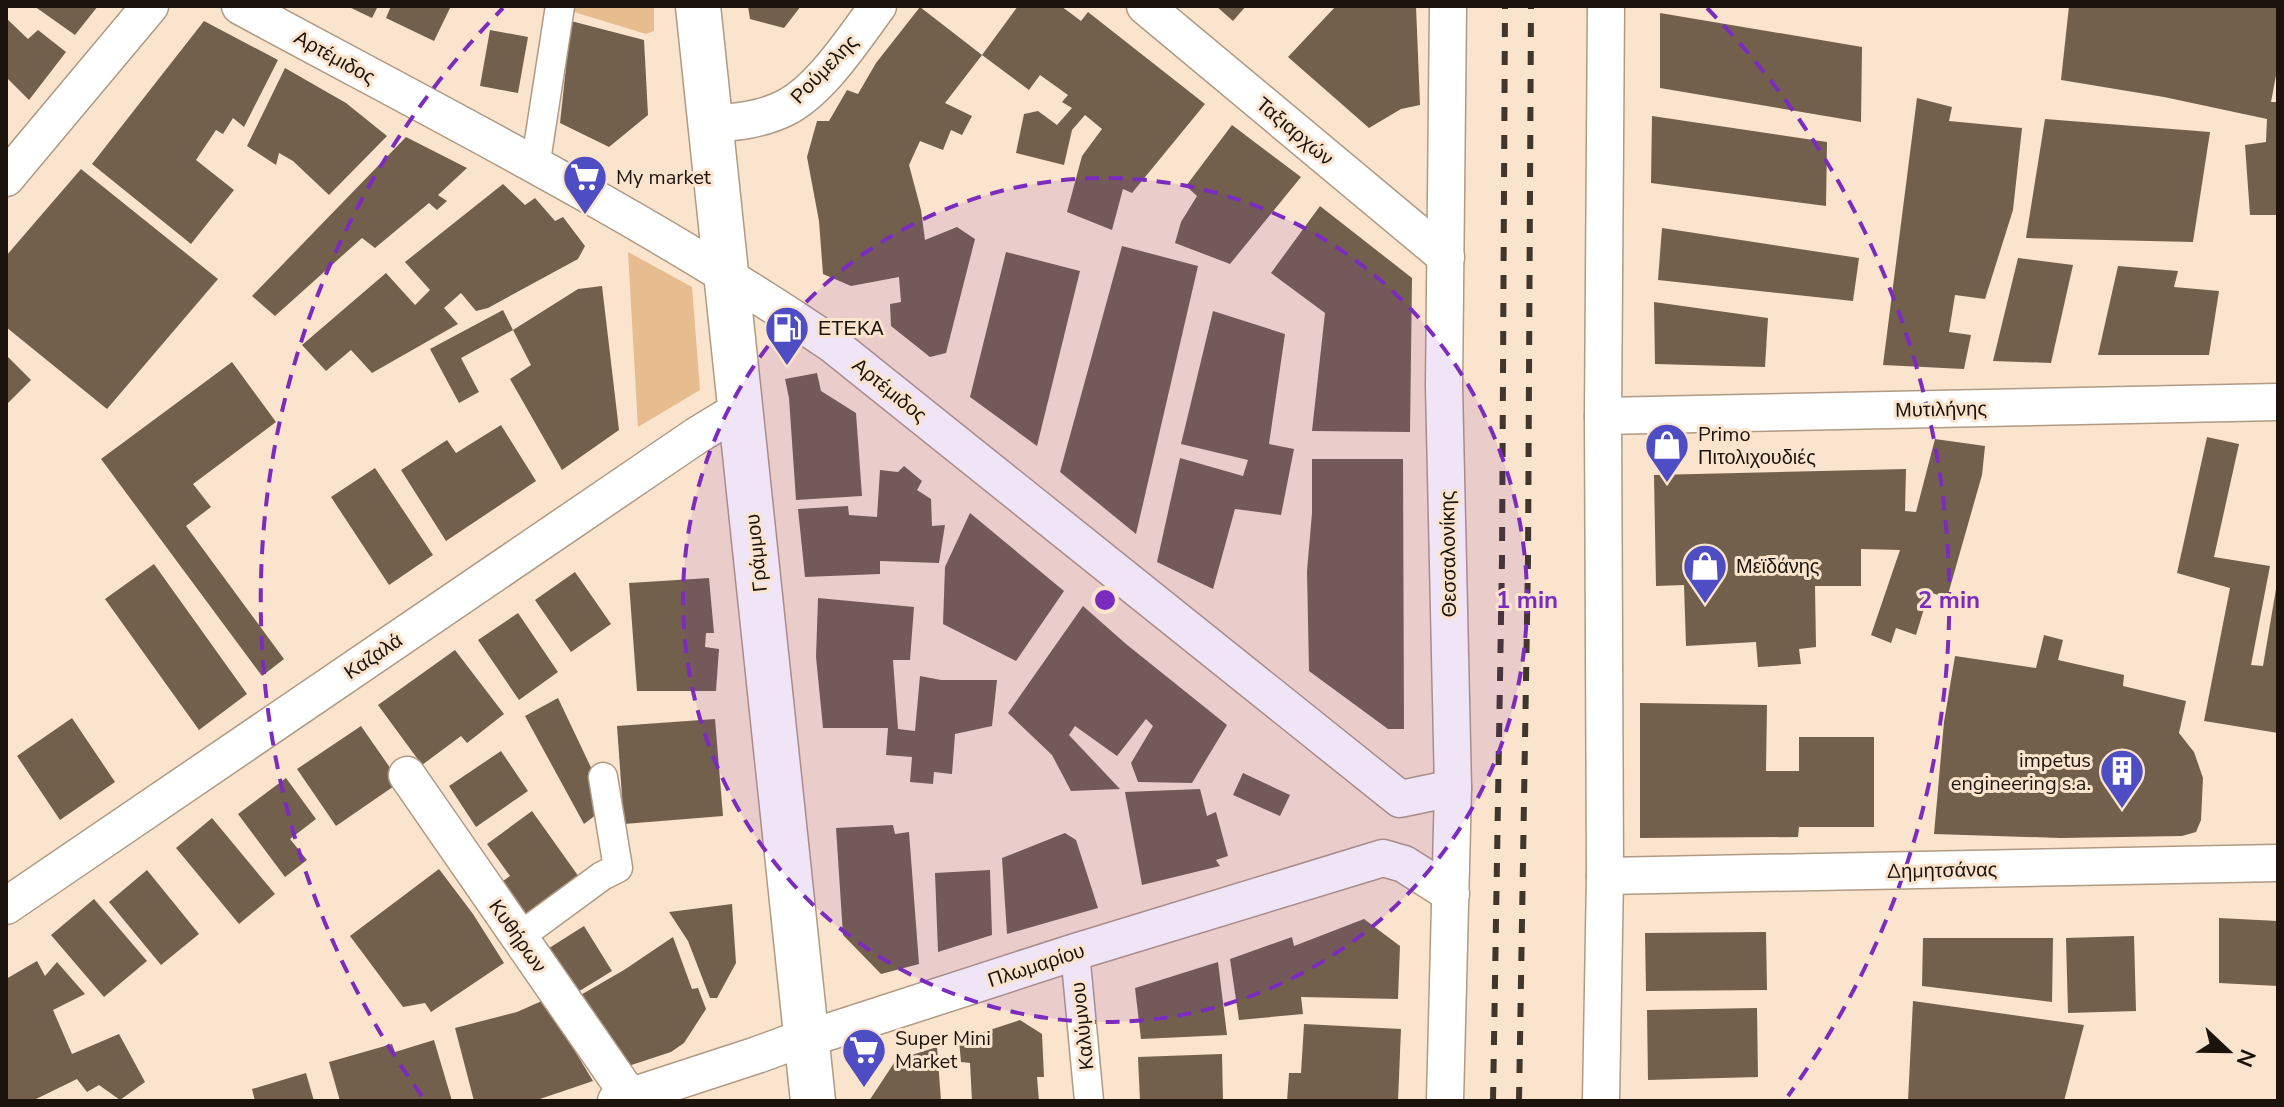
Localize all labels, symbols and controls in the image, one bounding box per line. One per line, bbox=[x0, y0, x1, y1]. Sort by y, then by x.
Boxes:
street label: Αρτέμιδος bbox=[289, 24, 380, 91]
street label: Ρούμελης bbox=[785, 29, 864, 110]
street label: Ταξιαρχών bbox=[1250, 91, 1339, 172]
supermarket icon: My market bbox=[561, 153, 609, 216]
place label: My market bbox=[616, 164, 712, 191]
fuel station icon: ΕΤΕΚΑ bbox=[763, 304, 811, 367]
place label: ΕΤΕΚΑ bbox=[818, 315, 884, 342]
street label: Αρτέμιδος bbox=[847, 352, 933, 429]
street label: Μυτιλήνης bbox=[1895, 395, 1988, 424]
shop icon: Primo Πιτολιχουδιές bbox=[1643, 421, 1691, 484]
place label: Primo Πιτολιχουδιές bbox=[1698, 421, 1816, 471]
street label: Θεσσαλονίκης bbox=[1434, 490, 1463, 618]
street label: Γράμμου bbox=[739, 513, 774, 593]
shop icon: Μεϊδάνης bbox=[1681, 542, 1729, 605]
place label: Μεϊδάνης bbox=[1736, 553, 1820, 580]
text: 1 min bbox=[1496, 584, 1558, 616]
text: 2 min bbox=[1918, 584, 1980, 616]
centre of rings bbox=[1091, 586, 1119, 614]
street label: Καζαλά bbox=[339, 627, 408, 686]
place label: impetus engineering s.a. bbox=[1951, 747, 2091, 797]
building icon: impetus engineering s.a. bbox=[2098, 747, 2146, 810]
street label: Δημητσάνας bbox=[1886, 856, 1998, 885]
street label: Κυθήρων bbox=[483, 894, 553, 978]
street label: Πλωμαρίου bbox=[984, 937, 1088, 994]
street label: Καλύμνου bbox=[1064, 981, 1101, 1071]
north arrow bbox=[2188, 1011, 2268, 1091]
place label: Super Mini Market bbox=[895, 1025, 991, 1075]
supermarket icon: Super Mini Market bbox=[840, 1026, 888, 1089]
text: N bbox=[2229, 1045, 2263, 1071]

